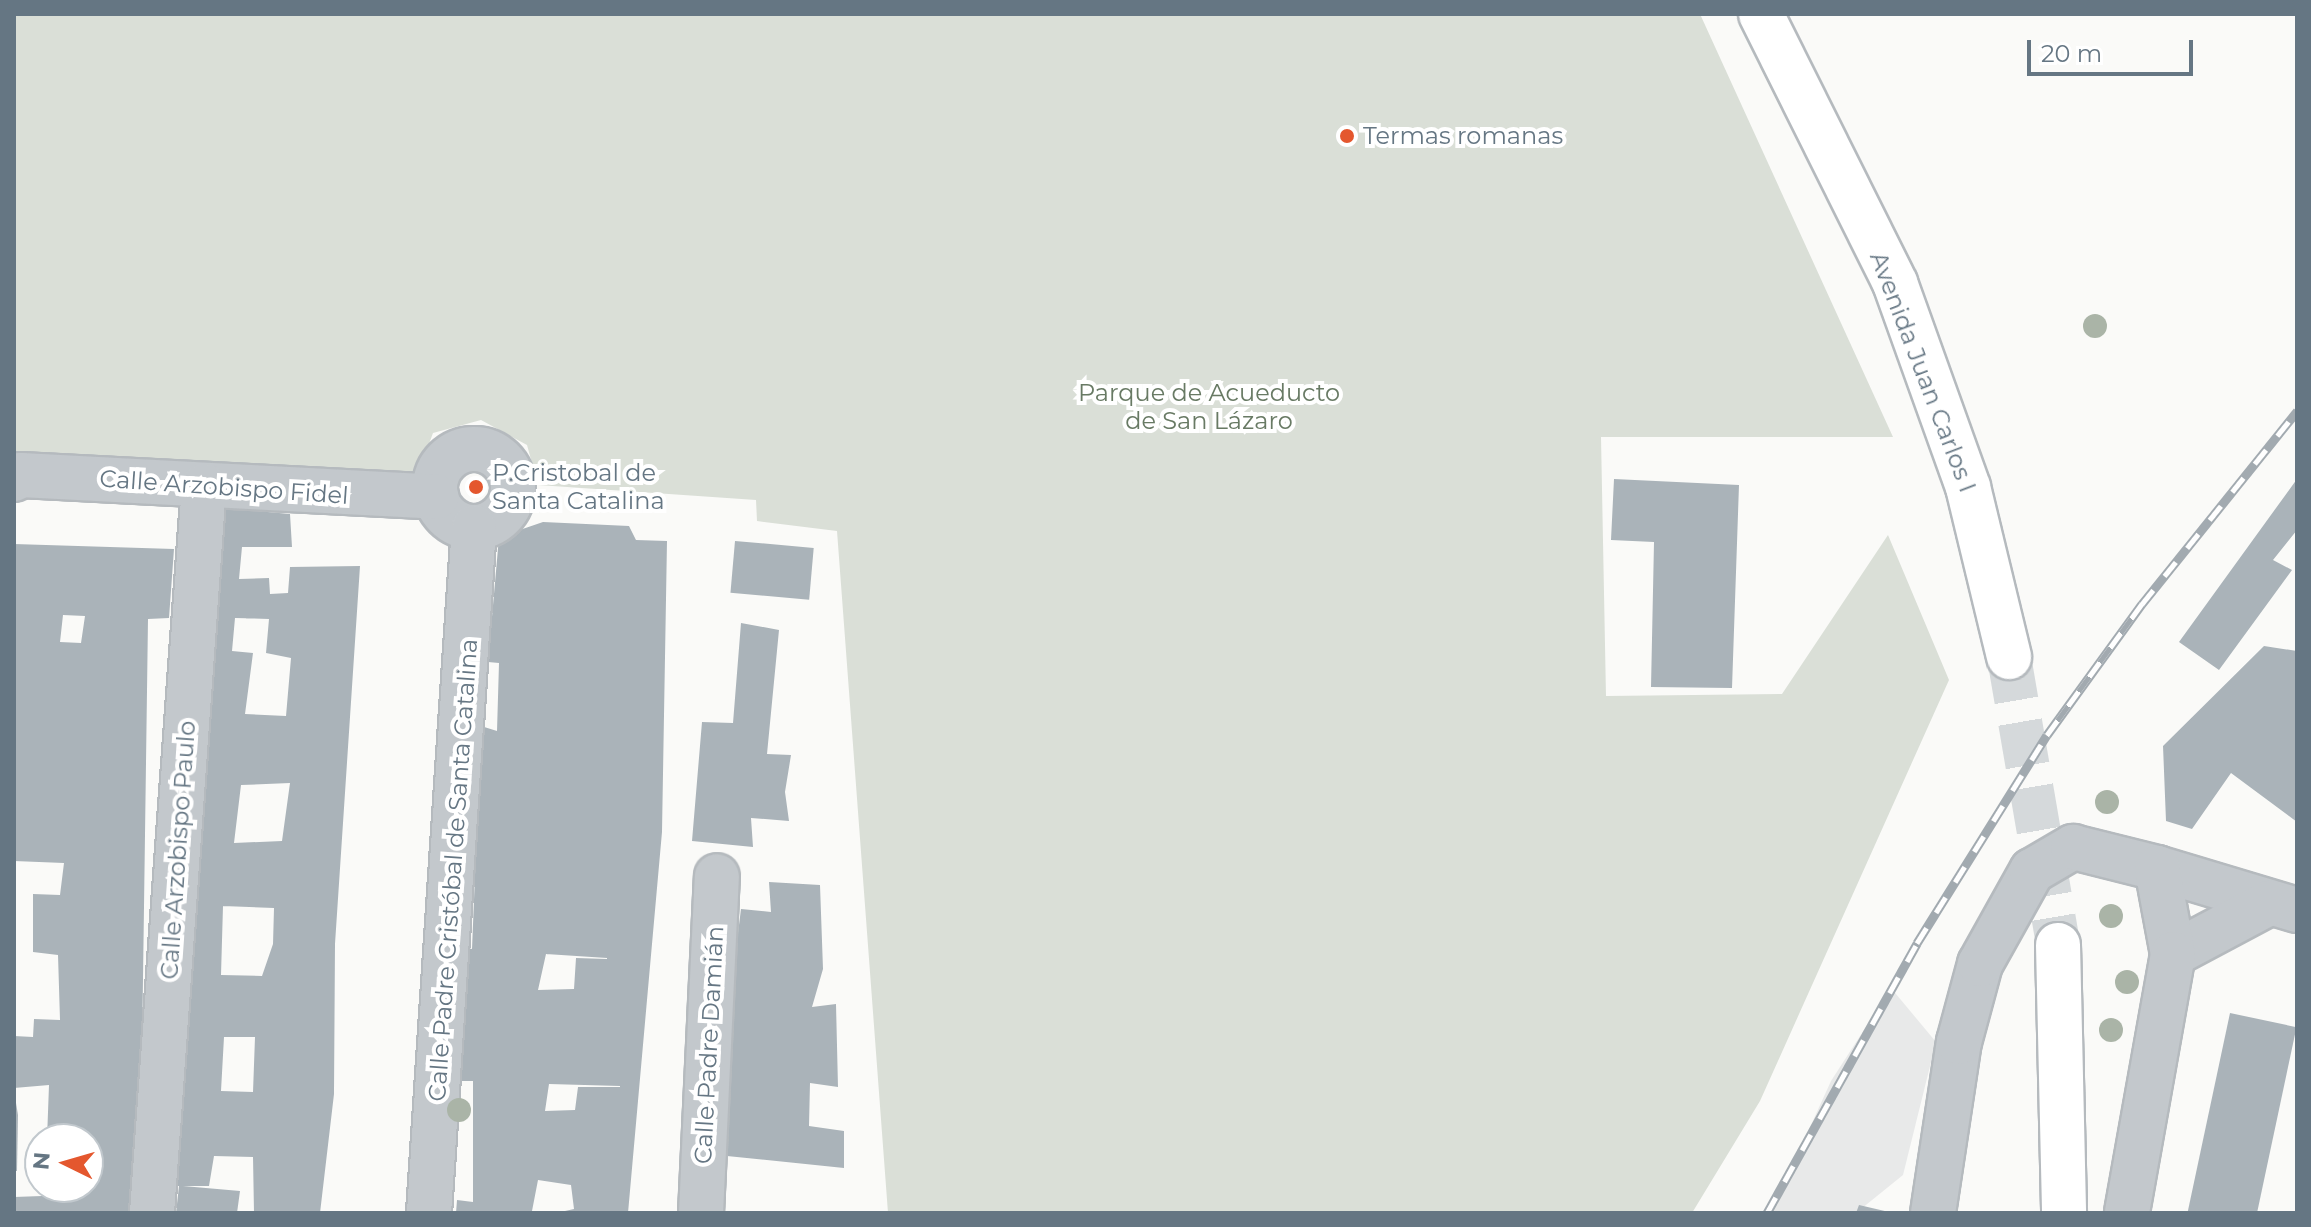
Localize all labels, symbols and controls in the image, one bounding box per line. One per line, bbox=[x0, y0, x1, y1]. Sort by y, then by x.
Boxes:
scale bar bbox=[2031, 24, 2197, 74]
text: 20 m bbox=[2041, 39, 2102, 68]
place label: Termas romanas bbox=[1363, 122, 1563, 150]
marker: Termas romanas bbox=[1338, 127, 1356, 145]
street label: Avenida Juan Carlos I bbox=[1864, 248, 1982, 496]
park label: Parque de Acueducto de San Lázaro bbox=[1078, 379, 1340, 435]
place label: P.Cristobal de Santa Catalina bbox=[492, 459, 665, 515]
street label: Calle Arzobispo Fidel bbox=[99, 464, 349, 510]
marker: P.Cristobal de Santa Catalina bbox=[467, 478, 485, 496]
street label: Calle Padre Cristóbal de Santa Catalina bbox=[422, 638, 484, 1102]
street label: Calle Arzobispo Paulo bbox=[155, 720, 201, 980]
street label: Calle Padre Damián bbox=[688, 925, 730, 1165]
north arrow bbox=[24, 1123, 104, 1203]
text: N bbox=[27, 1151, 56, 1171]

